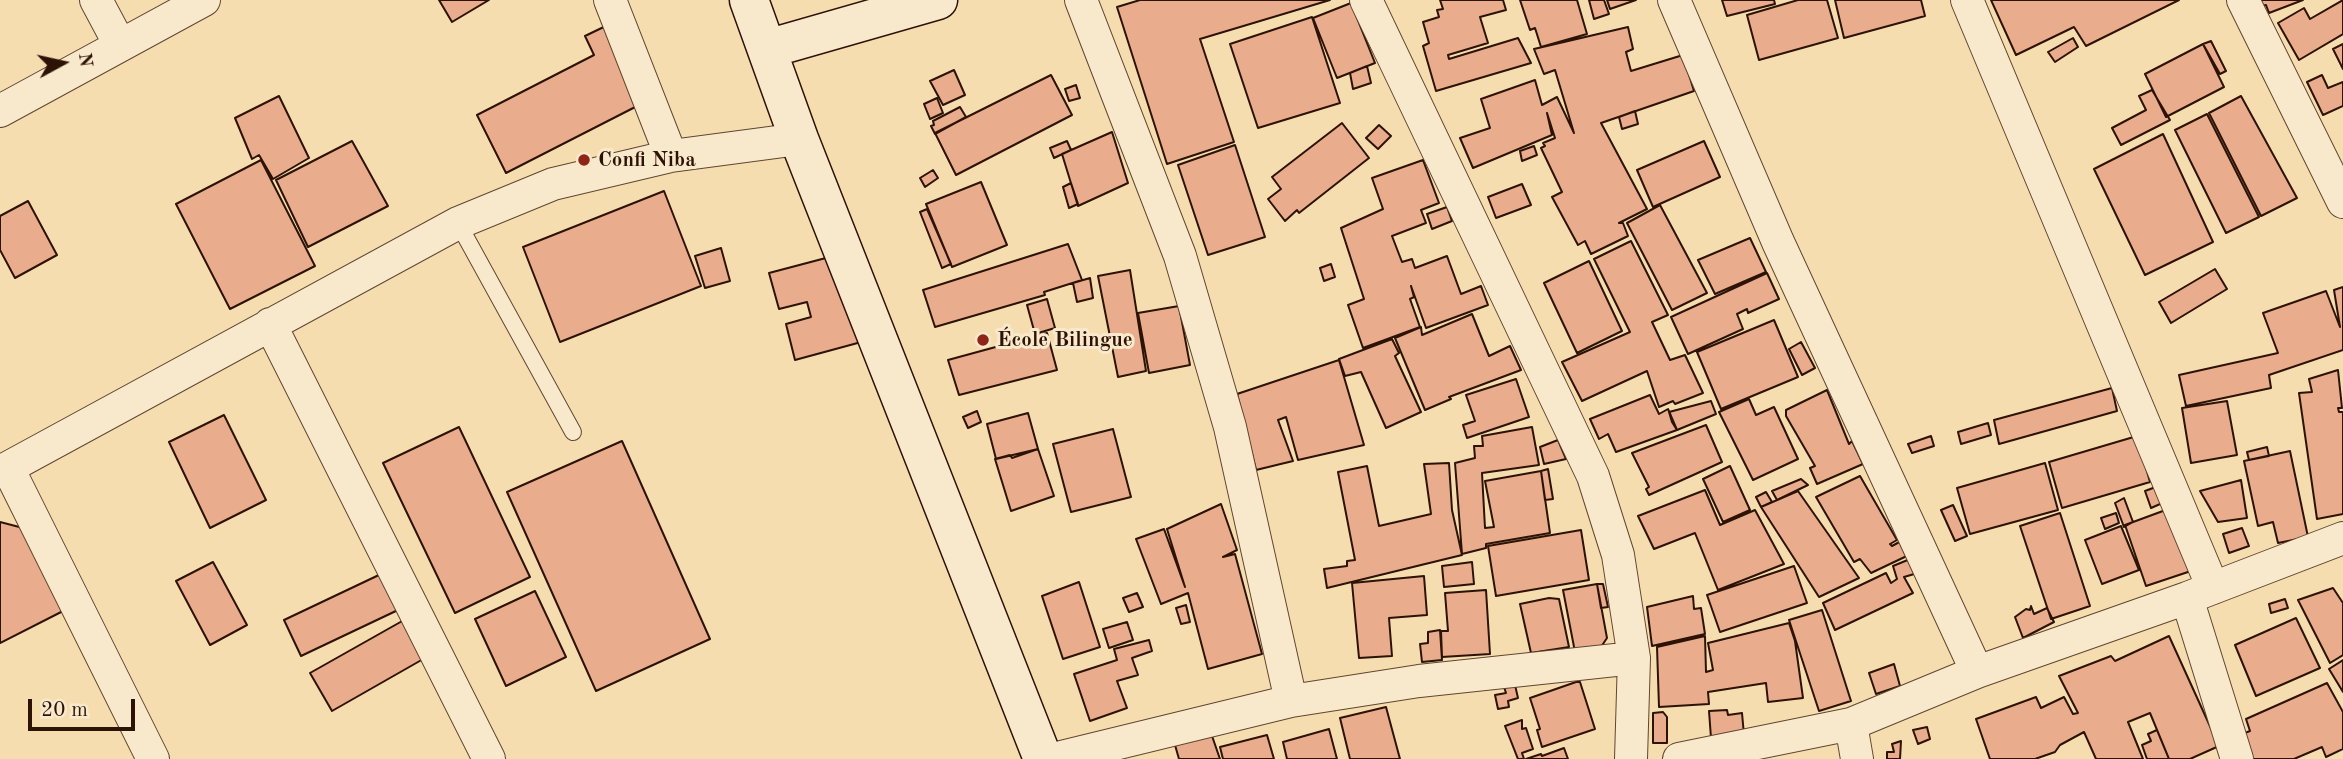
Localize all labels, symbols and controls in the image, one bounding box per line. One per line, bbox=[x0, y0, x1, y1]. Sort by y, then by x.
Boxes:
north arrow bbox=[28, 28, 98, 98]
text: N bbox=[74, 51, 95, 69]
place label: Confi Niba bbox=[598, 147, 696, 173]
marker: Confi Niba bbox=[576, 152, 592, 168]
place label: École Bilingue bbox=[997, 327, 1133, 353]
marker: École Bilingue bbox=[975, 332, 991, 348]
scale bar bbox=[32, 686, 138, 730]
text: 20 m bbox=[41, 700, 88, 721]

